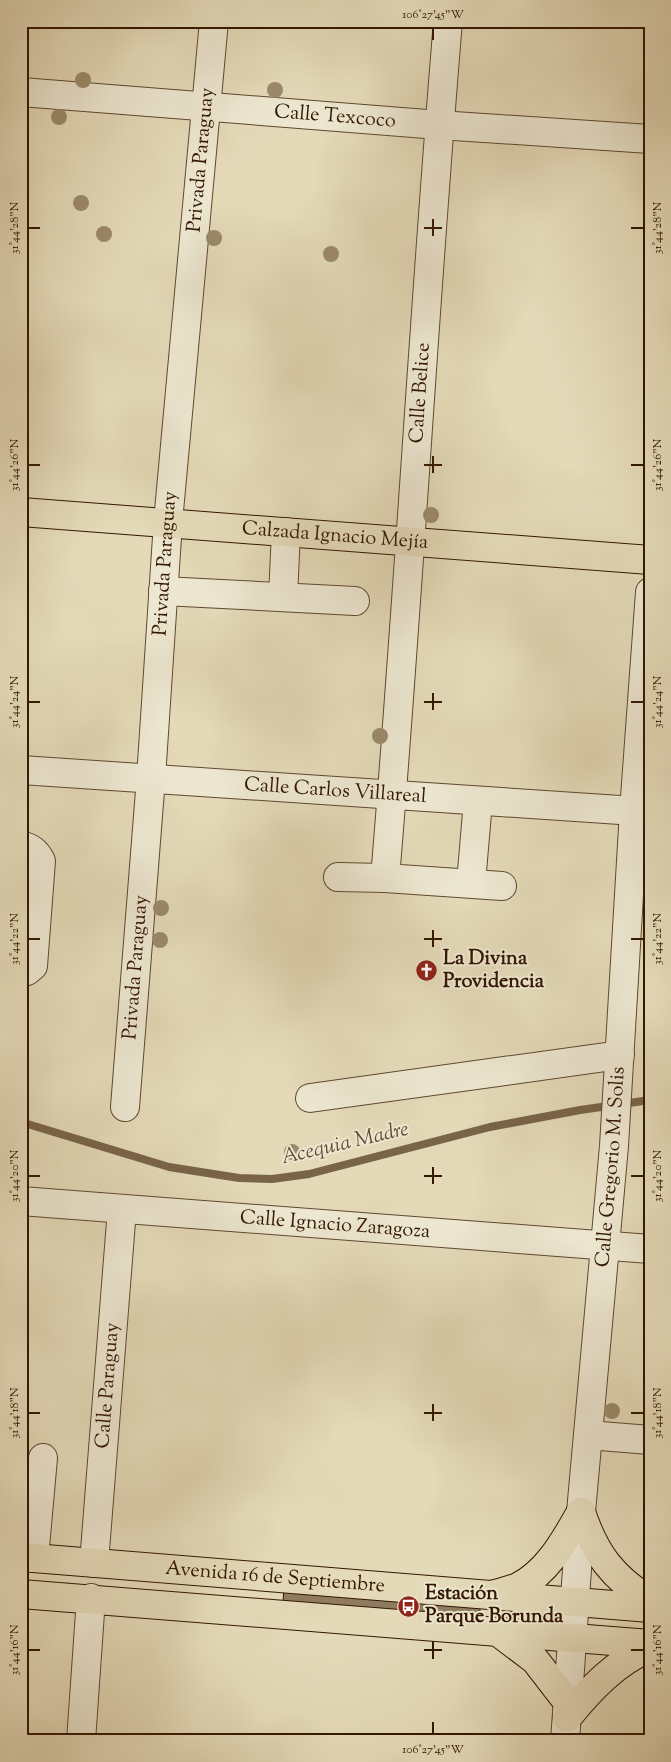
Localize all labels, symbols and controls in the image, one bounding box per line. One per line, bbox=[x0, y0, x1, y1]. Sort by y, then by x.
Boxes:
text: 106°27'45"W bbox=[402, 6, 464, 24]
street label: Privada Paraguay bbox=[180, 87, 222, 234]
street label: Calle Texcoco bbox=[273, 98, 397, 136]
text: 31°44'28"N bbox=[6, 201, 24, 254]
text: 31°44'28"N bbox=[649, 201, 667, 254]
street label: Calle Belice bbox=[403, 342, 439, 444]
text: 31°44'26"N bbox=[6, 438, 24, 491]
text: 31°44'26"N bbox=[649, 438, 667, 491]
street label: Privada Paraguay bbox=[146, 490, 185, 637]
street label: Calzada Ignacio Mejía bbox=[241, 514, 429, 558]
text: 31°44'24"N bbox=[6, 675, 24, 728]
text: 31°44'24"N bbox=[649, 675, 667, 728]
street label: Calle Carlos Villareal bbox=[243, 770, 428, 812]
street label: Privada Paraguay bbox=[116, 894, 156, 1041]
text: 31°44'22"N bbox=[6, 913, 24, 965]
text: 31°44'22"N bbox=[649, 913, 667, 965]
place label: La Divina Providencia bbox=[443, 945, 545, 997]
church icon: La Divina Providencia bbox=[415, 959, 439, 983]
street label: Calle Gregorio M. Solis bbox=[589, 1065, 633, 1269]
water label: Acequia Madre bbox=[278, 1115, 412, 1173]
text: 31°44'20"N bbox=[6, 1149, 24, 1202]
text: 31°44'20"N bbox=[649, 1149, 667, 1202]
street label: Calle Ignacio Zaragoza bbox=[239, 1203, 431, 1247]
street label: Calle Paraguay bbox=[89, 1321, 127, 1450]
text: 31°44'18"N bbox=[6, 1387, 24, 1439]
text: 31°44'18"N bbox=[649, 1387, 667, 1439]
street label: Avenida 16 de Septiembre bbox=[164, 1554, 386, 1601]
place label: Estación Parque Borunda bbox=[425, 1580, 564, 1632]
bus stop icon: Estación Parque Borunda bbox=[397, 1594, 421, 1618]
text: 31°44'16"N bbox=[6, 1624, 24, 1676]
text: 31°44'16"N bbox=[649, 1624, 667, 1676]
text: 106°27'45"W bbox=[402, 1741, 464, 1759]

